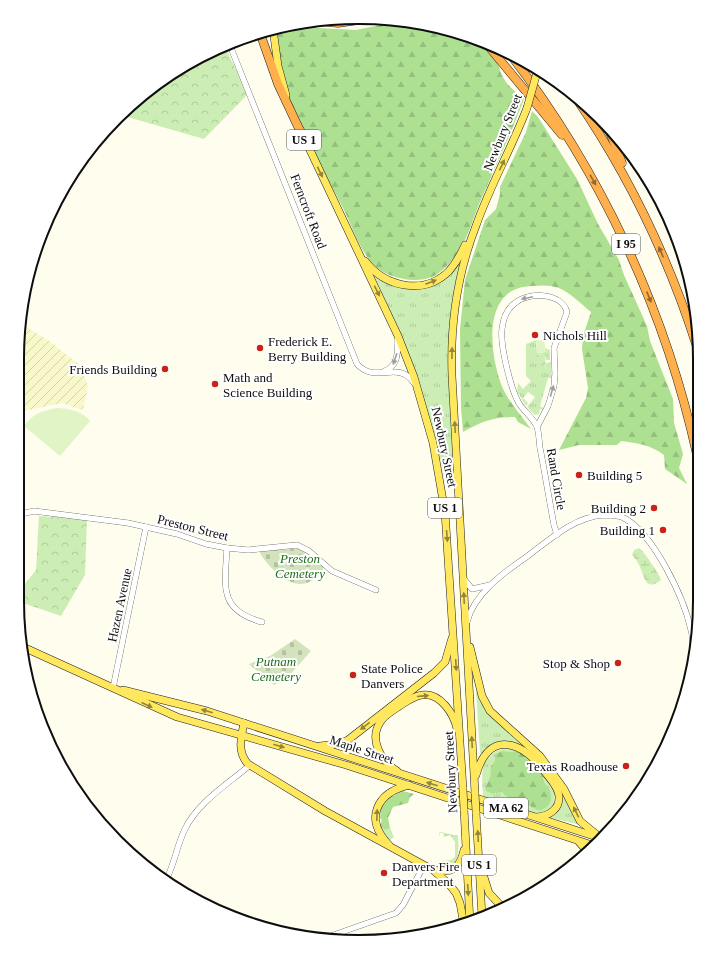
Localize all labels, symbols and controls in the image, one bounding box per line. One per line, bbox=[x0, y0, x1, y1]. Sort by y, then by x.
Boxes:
street label: Newbury Street bbox=[480, 91, 525, 173]
road number: US 1 bbox=[287, 130, 321, 150]
one-way arrow bbox=[499, 160, 505, 171]
one-way arrow bbox=[317, 166, 323, 177]
street label: Ferncroft Road bbox=[287, 172, 330, 251]
one-way arrow bbox=[590, 174, 597, 186]
road number: I 95 bbox=[612, 234, 640, 254]
one-way arrow bbox=[657, 246, 663, 258]
one-way arrow bbox=[426, 279, 438, 285]
one-way arrow bbox=[374, 286, 380, 297]
one-way arrow bbox=[646, 292, 652, 304]
one-way arrow bbox=[521, 296, 533, 302]
place label: Nichols Hill bbox=[543, 328, 607, 343]
marker: Nichols Hill bbox=[530, 330, 540, 340]
place label: Frederick E. Berry Building bbox=[268, 334, 347, 364]
marker: Frederick E. Berry Building bbox=[255, 343, 265, 353]
one-way arrow bbox=[448, 347, 455, 359]
one-way arrow bbox=[392, 353, 398, 365]
place label: Friends Building bbox=[69, 362, 157, 377]
marker: Friends Building bbox=[160, 364, 170, 374]
place label: Math and Science Building bbox=[223, 370, 313, 400]
marker: Math and Science Building bbox=[210, 379, 220, 389]
one-way arrow bbox=[549, 385, 555, 397]
street label: Newbury Street bbox=[429, 405, 460, 489]
one-way arrow bbox=[451, 421, 458, 433]
street label: Rand Circle bbox=[544, 447, 569, 511]
place label: Building 5 bbox=[587, 468, 642, 483]
marker: Building 5 bbox=[574, 470, 584, 480]
road number: US 1 bbox=[428, 498, 462, 518]
place label: Building 2 bbox=[591, 501, 646, 516]
marker: Building 2 bbox=[649, 503, 659, 513]
street label: Preston Street bbox=[156, 511, 230, 544]
place label: Building 1 bbox=[600, 523, 655, 538]
marker: Building 1 bbox=[658, 525, 668, 535]
one-way arrow bbox=[444, 530, 451, 542]
park label: Preston Cemetery bbox=[275, 551, 325, 581]
street label: Hazen Avenue bbox=[104, 567, 135, 643]
one-way arrow bbox=[461, 591, 467, 604]
park label: Putnam Cemetery bbox=[251, 654, 301, 684]
place label: Stop & Shop bbox=[543, 656, 610, 671]
marker: Stop & Shop bbox=[613, 658, 623, 668]
one-way arrow bbox=[453, 659, 460, 671]
place label: State Police Danvers bbox=[361, 661, 423, 691]
marker: State Police Danvers bbox=[348, 670, 358, 680]
one-way arrow bbox=[416, 692, 429, 699]
one-way arrow bbox=[142, 702, 153, 708]
one-way arrow bbox=[200, 708, 212, 714]
one-way arrow bbox=[360, 722, 371, 730]
street label: Newbury Street bbox=[441, 730, 460, 813]
street label: Maple Street bbox=[328, 732, 396, 767]
one-way arrow bbox=[469, 736, 476, 748]
one-way arrow bbox=[273, 743, 285, 749]
place label: Texas Roadhouse bbox=[527, 759, 618, 774]
marker: Texas Roadhouse bbox=[621, 761, 631, 771]
one-way arrow bbox=[426, 781, 438, 787]
road number: MA 62 bbox=[484, 798, 528, 818]
one-way arrow bbox=[573, 806, 579, 817]
one-way arrow bbox=[373, 809, 380, 822]
one-way arrow bbox=[474, 830, 481, 842]
road number: US 1 bbox=[462, 855, 496, 875]
place label: Danvers Fire Department bbox=[392, 859, 460, 889]
marker: Danvers Fire Department bbox=[379, 868, 389, 878]
one-way arrow bbox=[465, 884, 472, 896]

